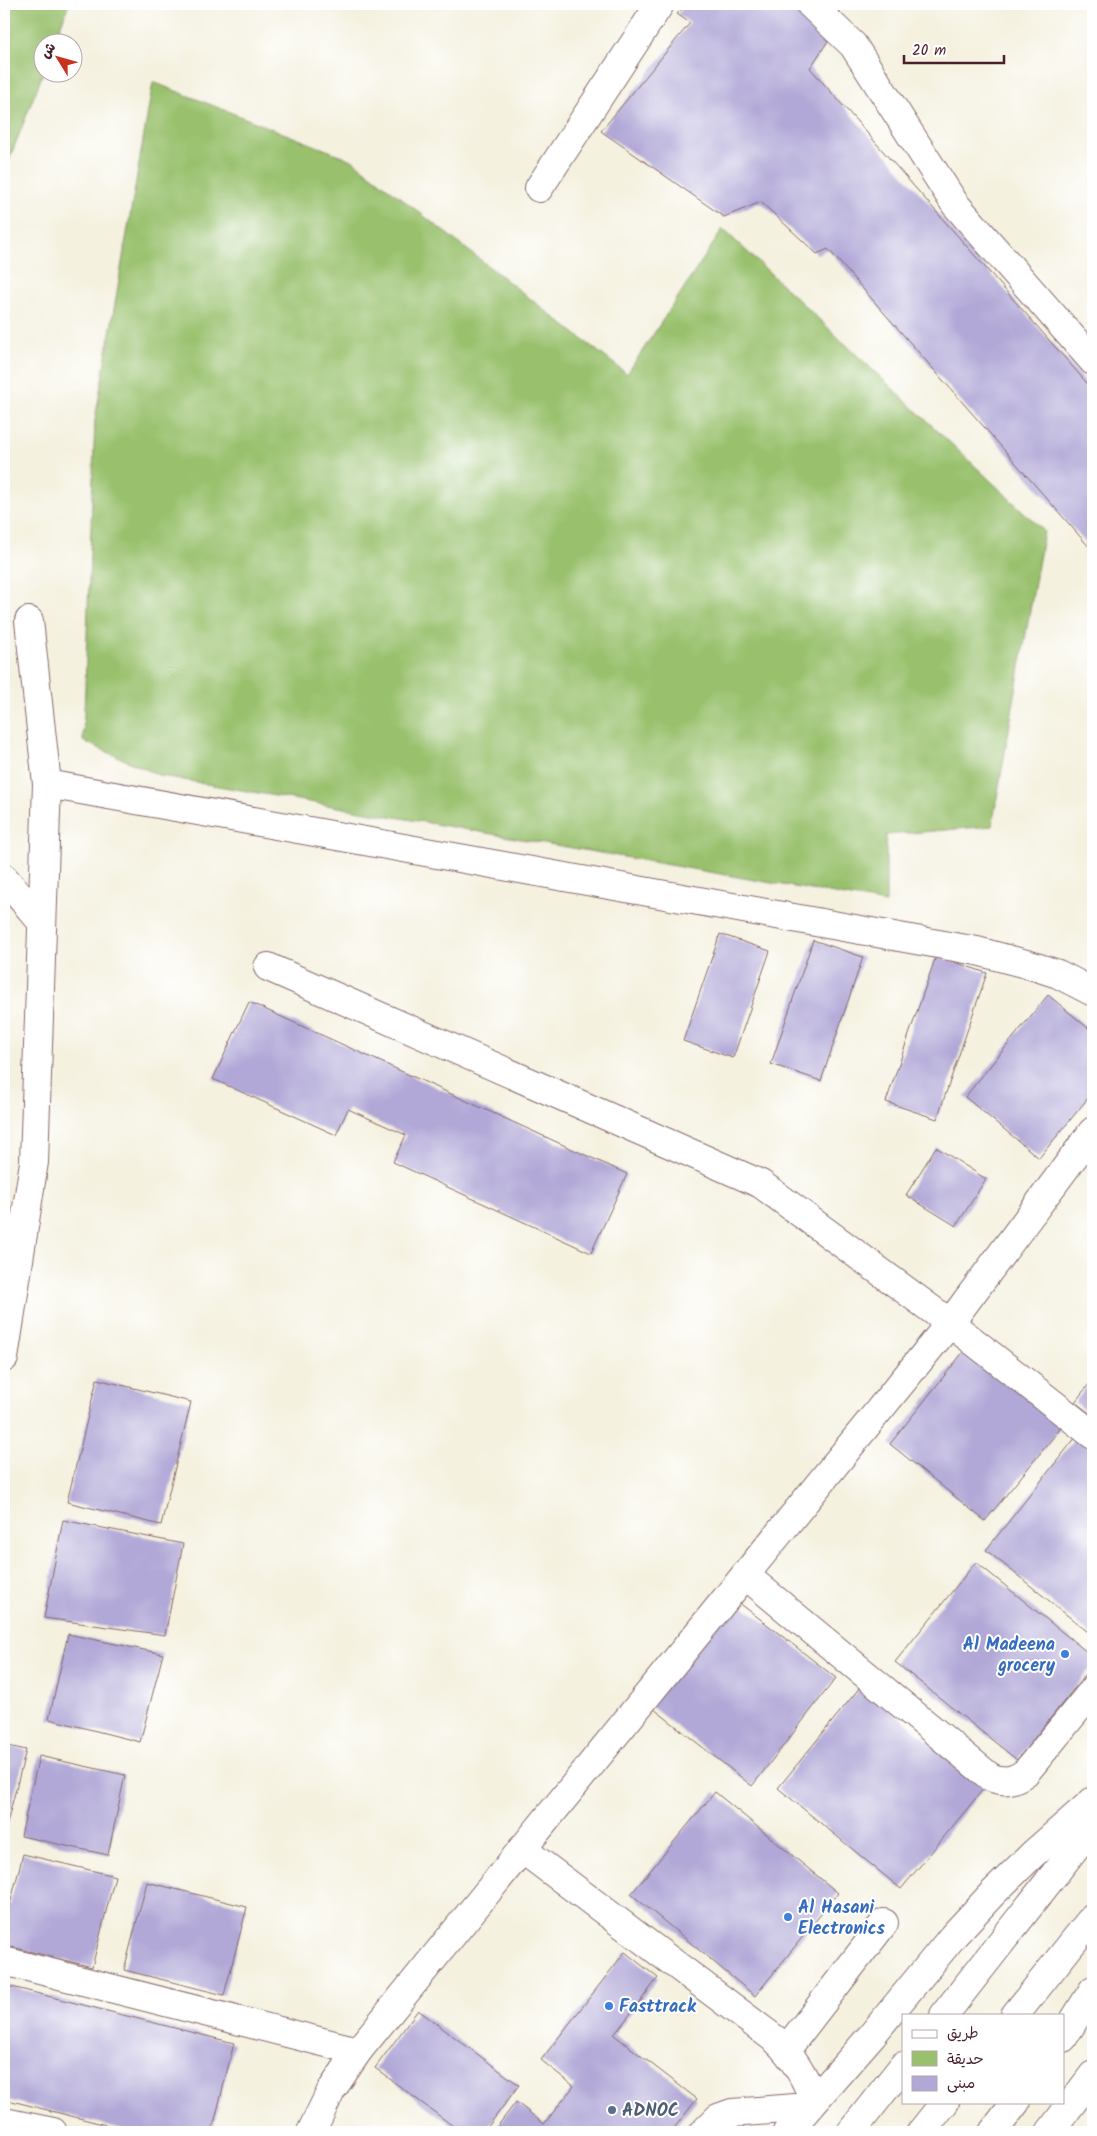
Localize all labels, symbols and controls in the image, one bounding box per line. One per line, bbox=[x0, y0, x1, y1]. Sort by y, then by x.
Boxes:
north arrow bbox=[32, 32, 82, 82]
scale bar bbox=[904, 32, 1004, 64]
text: ش bbox=[35, 38, 62, 64]
text: 20 m bbox=[912, 39, 946, 63]
place label: Al Madeena grocery bbox=[963, 1631, 1056, 1681]
marker: Al Madeena grocery bbox=[1059, 1648, 1071, 1660]
place label: Al Hasani Electronics bbox=[798, 1894, 886, 1944]
marker: Al Hasani Electronics bbox=[782, 1911, 794, 1923]
place label: Fasttrack bbox=[619, 1993, 697, 2022]
marker: Fasttrack bbox=[603, 2000, 615, 2012]
legend bbox=[902, 2014, 1064, 2104]
text: طريق bbox=[947, 2022, 979, 2046]
text: حديقة bbox=[947, 2048, 984, 2072]
text: مبنى bbox=[947, 2072, 975, 2096]
place label: ADNOC bbox=[622, 2097, 679, 2126]
marker: ADNOC bbox=[606, 2104, 618, 2116]

